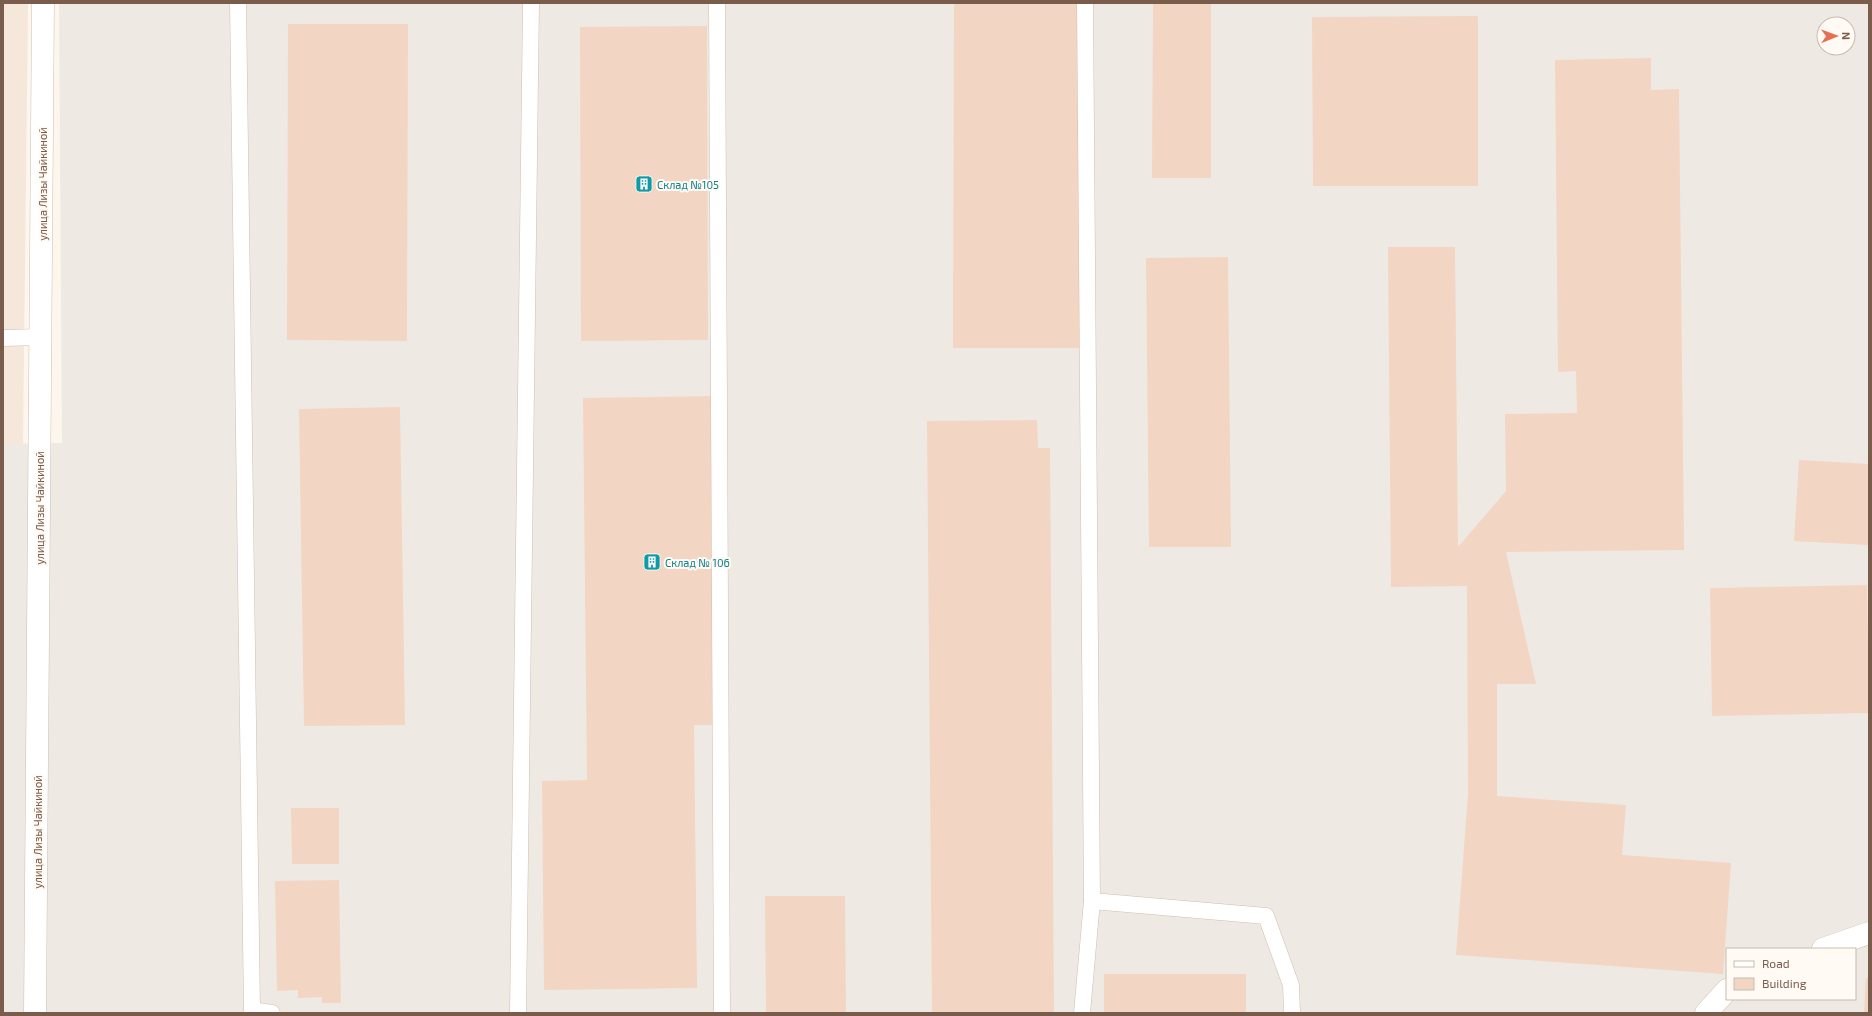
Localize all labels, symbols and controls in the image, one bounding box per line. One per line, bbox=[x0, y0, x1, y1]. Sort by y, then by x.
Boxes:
north arrow bbox=[1816, 16, 1856, 56]
text: N bbox=[1840, 32, 1853, 40]
street label: улица Лизы Чайкиной bbox=[36, 127, 50, 241]
building icon: Склад №105 bbox=[634, 174, 654, 194]
place label: Склад №105 bbox=[657, 178, 719, 191]
street label: улица Лизы Чайкиной bbox=[33, 451, 47, 565]
building icon: Склад № 106 bbox=[642, 552, 662, 572]
place label: Склад № 106 bbox=[665, 556, 730, 569]
street label: улица Лизы Чайкиной bbox=[31, 775, 45, 889]
legend bbox=[1726, 948, 1856, 1000]
text: Road bbox=[1762, 956, 1790, 970]
text: Building bbox=[1762, 976, 1807, 990]

